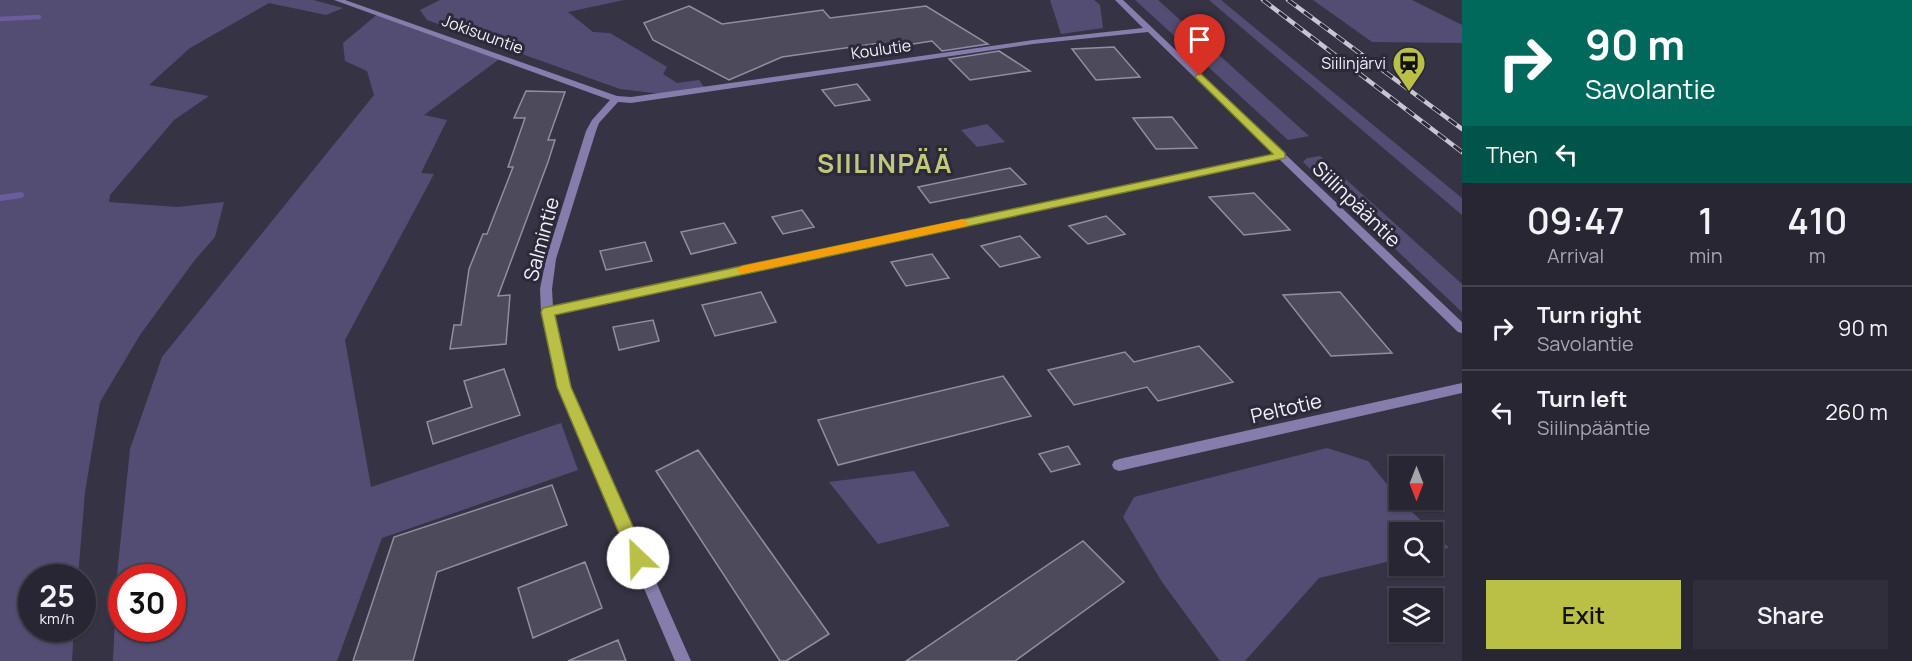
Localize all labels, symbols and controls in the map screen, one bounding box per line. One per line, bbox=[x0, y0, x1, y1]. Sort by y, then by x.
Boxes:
street label: Jokisuuntie bbox=[439, 9, 527, 59]
pin bbox=[1174, 14, 1225, 76]
text: 90 m bbox=[1585, 15, 1685, 73]
icon: arrive bbox=[1183, 23, 1216, 56]
icon: right bbox=[1486, 24, 1564, 102]
street label: Koulutie bbox=[849, 34, 913, 64]
station icon: Siilinjärvi bbox=[1391, 45, 1427, 92]
place label: Siilinjärvi bbox=[1321, 52, 1386, 74]
text: Savolantie bbox=[1585, 70, 1716, 107]
icon: left bbox=[1550, 138, 1583, 171]
text: Then bbox=[1486, 140, 1538, 170]
district label: SIILINPÄÄ bbox=[817, 145, 953, 181]
street label: Siilinpääntie bbox=[1307, 155, 1407, 253]
street label: Salmintie bbox=[517, 194, 565, 284]
text: 09:47 bbox=[1527, 196, 1624, 245]
text: 1 bbox=[1698, 196, 1713, 245]
text: 410 bbox=[1787, 196, 1847, 245]
text: Arrival bbox=[1547, 242, 1604, 269]
text: min bbox=[1689, 242, 1723, 269]
text: m bbox=[1809, 242, 1826, 269]
text: Turn right bbox=[1537, 300, 1642, 330]
icon: right bbox=[1486, 312, 1519, 345]
text: 90 m bbox=[1838, 313, 1888, 343]
text: Savolantie bbox=[1537, 330, 1634, 357]
text: Turn left bbox=[1537, 384, 1627, 414]
street label: Peltotie bbox=[1248, 387, 1324, 429]
icon: left bbox=[1486, 396, 1519, 429]
text: 260 m bbox=[1825, 397, 1888, 427]
text: Siilinpääntie bbox=[1537, 414, 1650, 441]
north arrow bbox=[1389, 456, 1443, 510]
map controls bbox=[1389, 456, 1443, 642]
button: search bbox=[1389, 522, 1443, 576]
position arrow bbox=[606, 526, 670, 590]
speed limit sign: 30 bbox=[108, 564, 186, 642]
text: 25 bbox=[39, 575, 75, 616]
button: Exit bbox=[1486, 580, 1681, 649]
button: Share bbox=[1693, 580, 1888, 649]
button: layers bbox=[1389, 588, 1443, 642]
text: km/h bbox=[40, 608, 74, 629]

